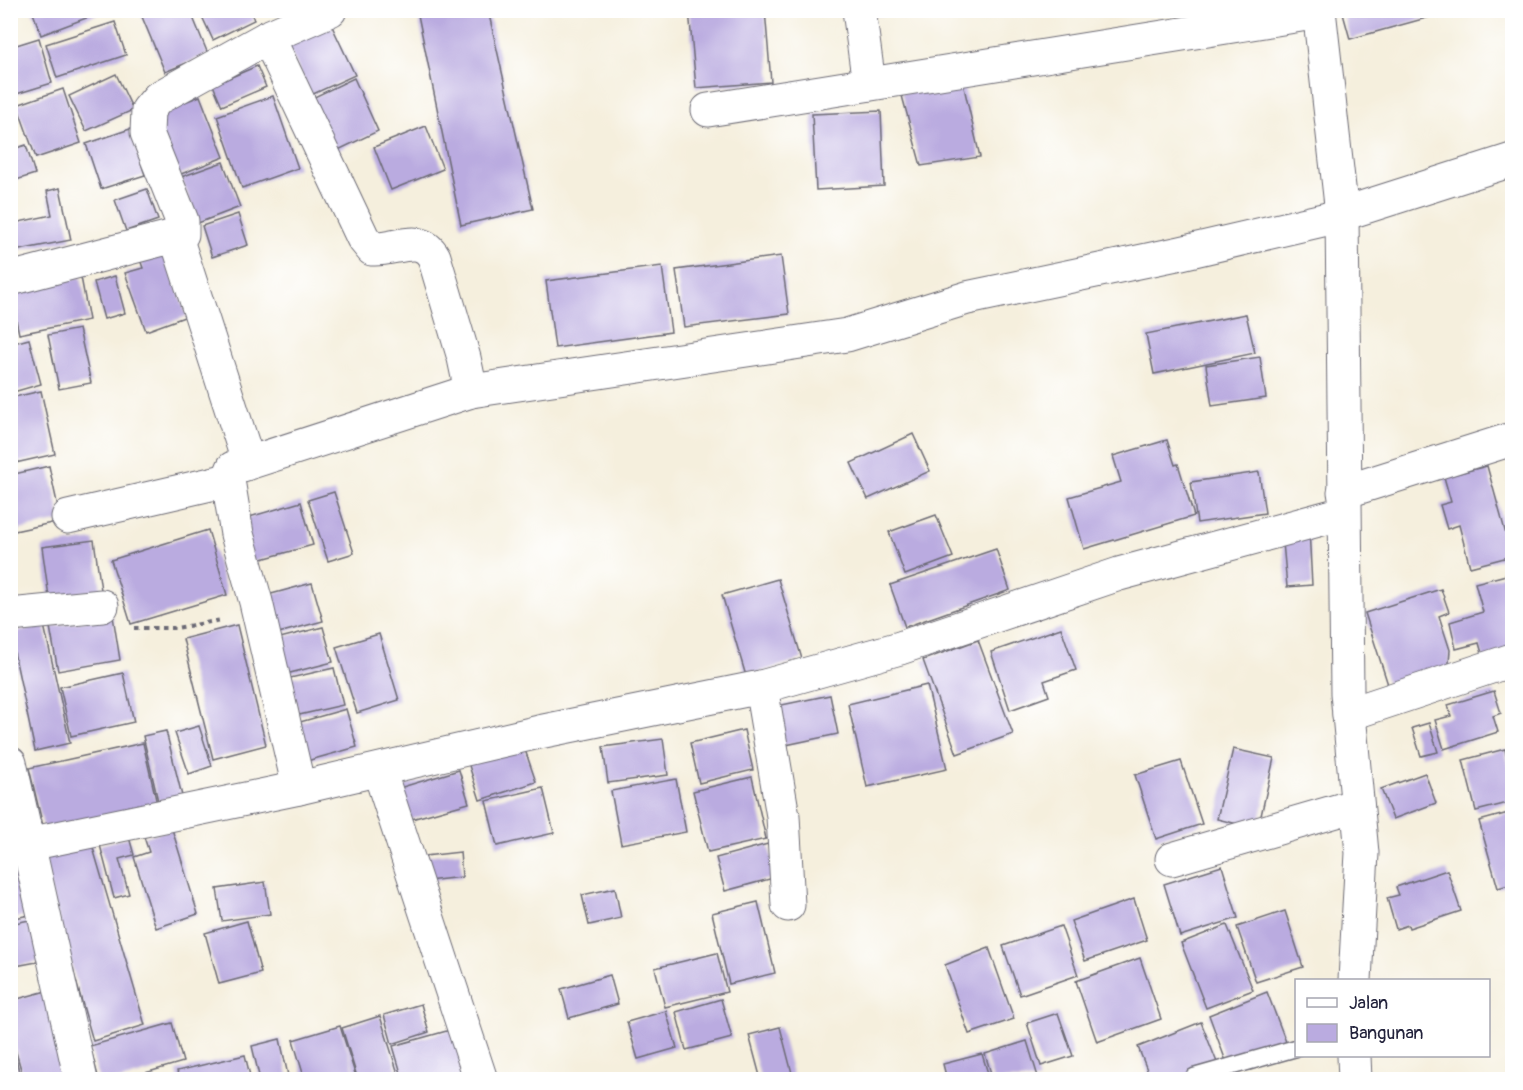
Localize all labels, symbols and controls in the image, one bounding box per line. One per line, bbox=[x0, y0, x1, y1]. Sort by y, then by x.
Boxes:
legend bbox=[1295, 979, 1490, 1057]
text: Jalan bbox=[1349, 992, 1388, 1015]
text: Bangunan bbox=[1349, 1022, 1424, 1045]

